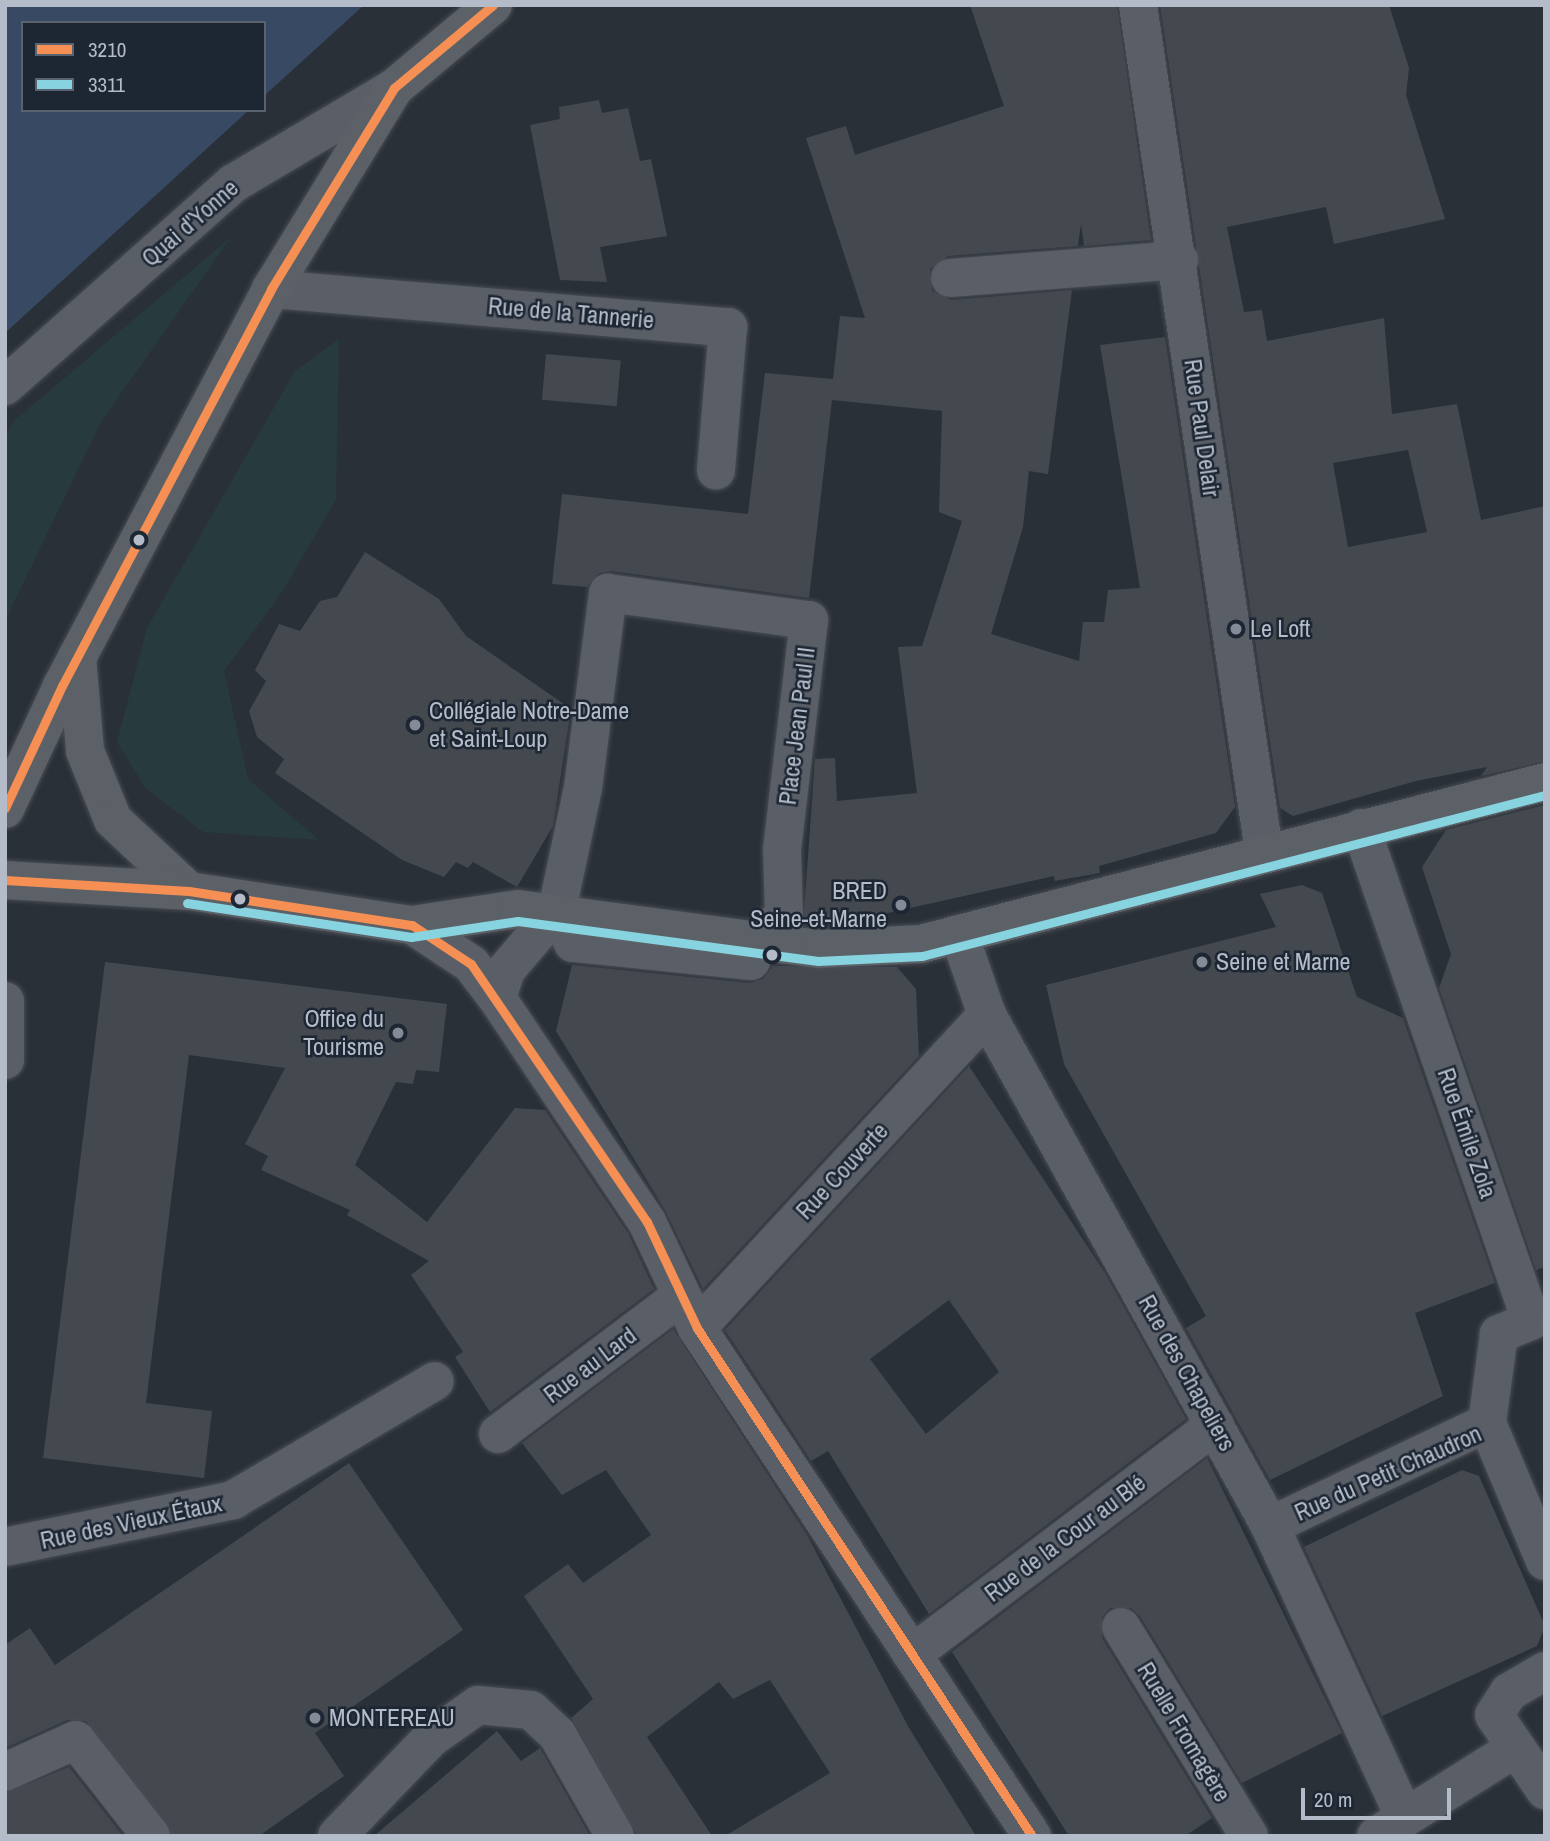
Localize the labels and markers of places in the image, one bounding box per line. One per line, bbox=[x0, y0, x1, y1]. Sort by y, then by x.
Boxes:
unlabelled marker bbox=[132, 533, 146, 547]
place label: Le Loft bbox=[1250, 615, 1310, 643]
marker: Le Loft bbox=[1228, 621, 1244, 637]
place label: Collégiale Notre-Dame et Saint-Loup bbox=[429, 697, 629, 753]
marker: Collégiale Notre-Dame et Saint-Loup bbox=[407, 717, 423, 733]
place label: BRED Seine-et-Marne bbox=[750, 877, 887, 933]
unlabelled marker bbox=[233, 892, 247, 906]
marker: BRED Seine-et-Marne bbox=[893, 897, 909, 913]
unlabelled marker bbox=[765, 948, 779, 962]
place label: Seine et Marne bbox=[1216, 948, 1351, 976]
marker: Seine et Marne bbox=[1194, 954, 1210, 970]
place label: Office du Tourisme bbox=[303, 1005, 384, 1061]
marker: Office du Tourisme bbox=[390, 1025, 406, 1041]
place label: MONTEREAU bbox=[329, 1704, 455, 1732]
marker: MONTEREAU bbox=[307, 1710, 323, 1726]

